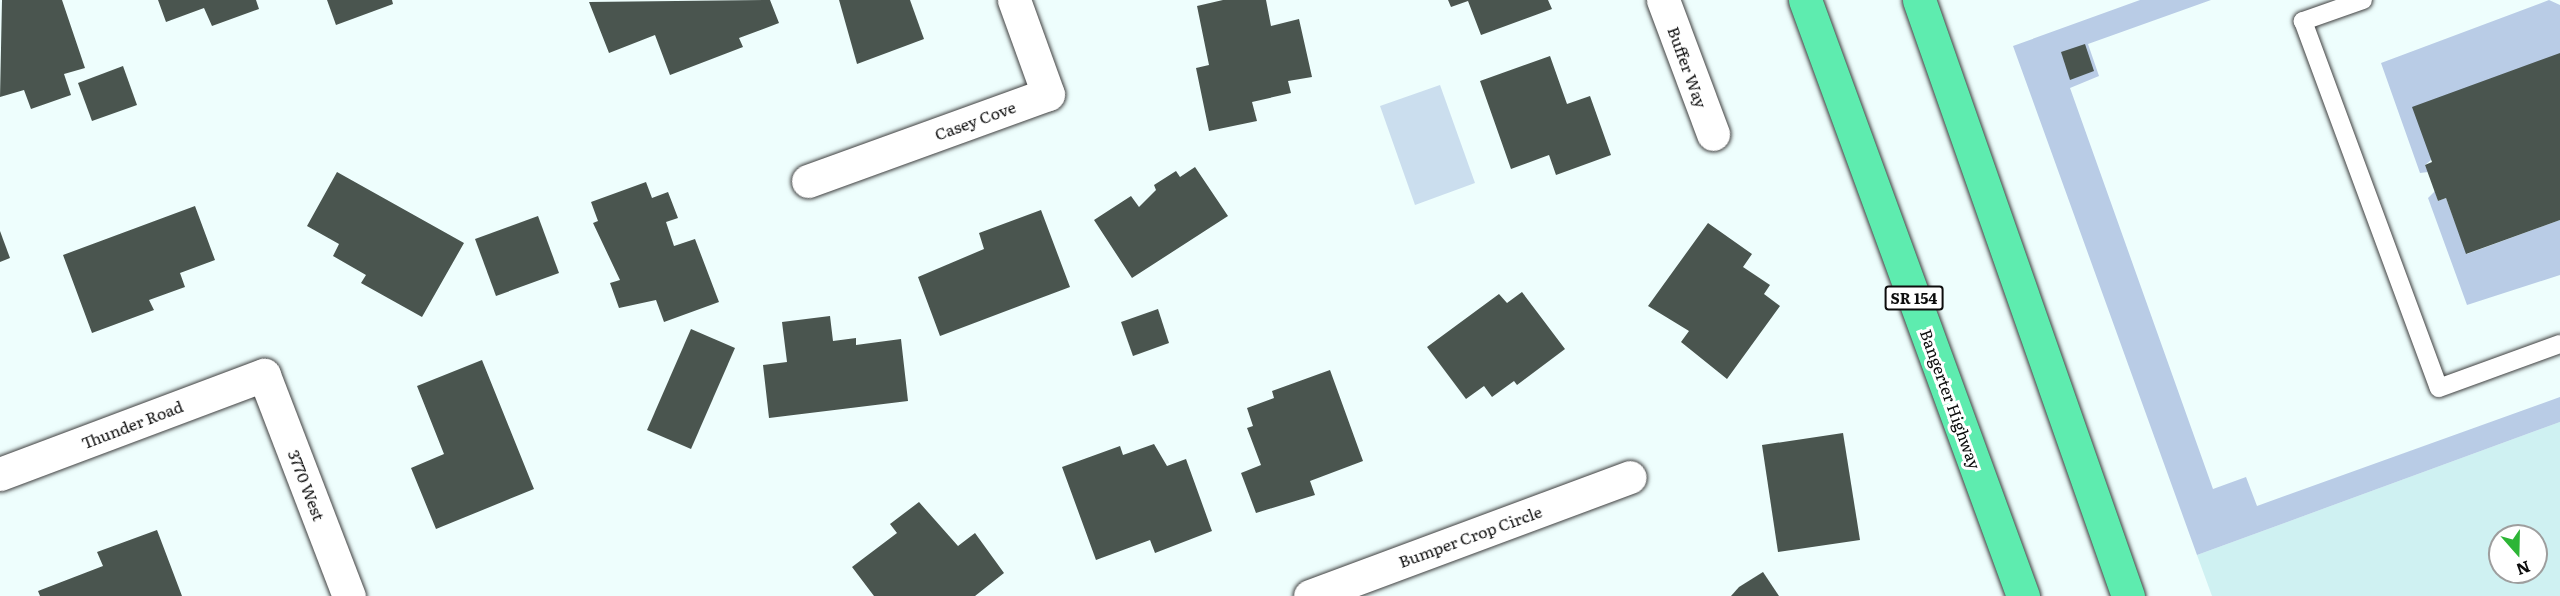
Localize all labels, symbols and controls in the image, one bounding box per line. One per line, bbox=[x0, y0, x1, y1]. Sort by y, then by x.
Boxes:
street label: Buffer Way bbox=[1664, 24, 1712, 110]
street label: Casey Cove bbox=[932, 96, 1018, 144]
road number: SR 154 bbox=[1884, 286, 1944, 310]
street label: Bangerter Highway bbox=[1917, 327, 1985, 471]
street label: Thunder Road bbox=[78, 396, 186, 452]
street label: 3770 West bbox=[285, 447, 329, 523]
street label: Bumper Crop Circle bbox=[1396, 501, 1544, 571]
north arrow bbox=[2488, 524, 2548, 584]
text: N bbox=[2513, 555, 2534, 583]

